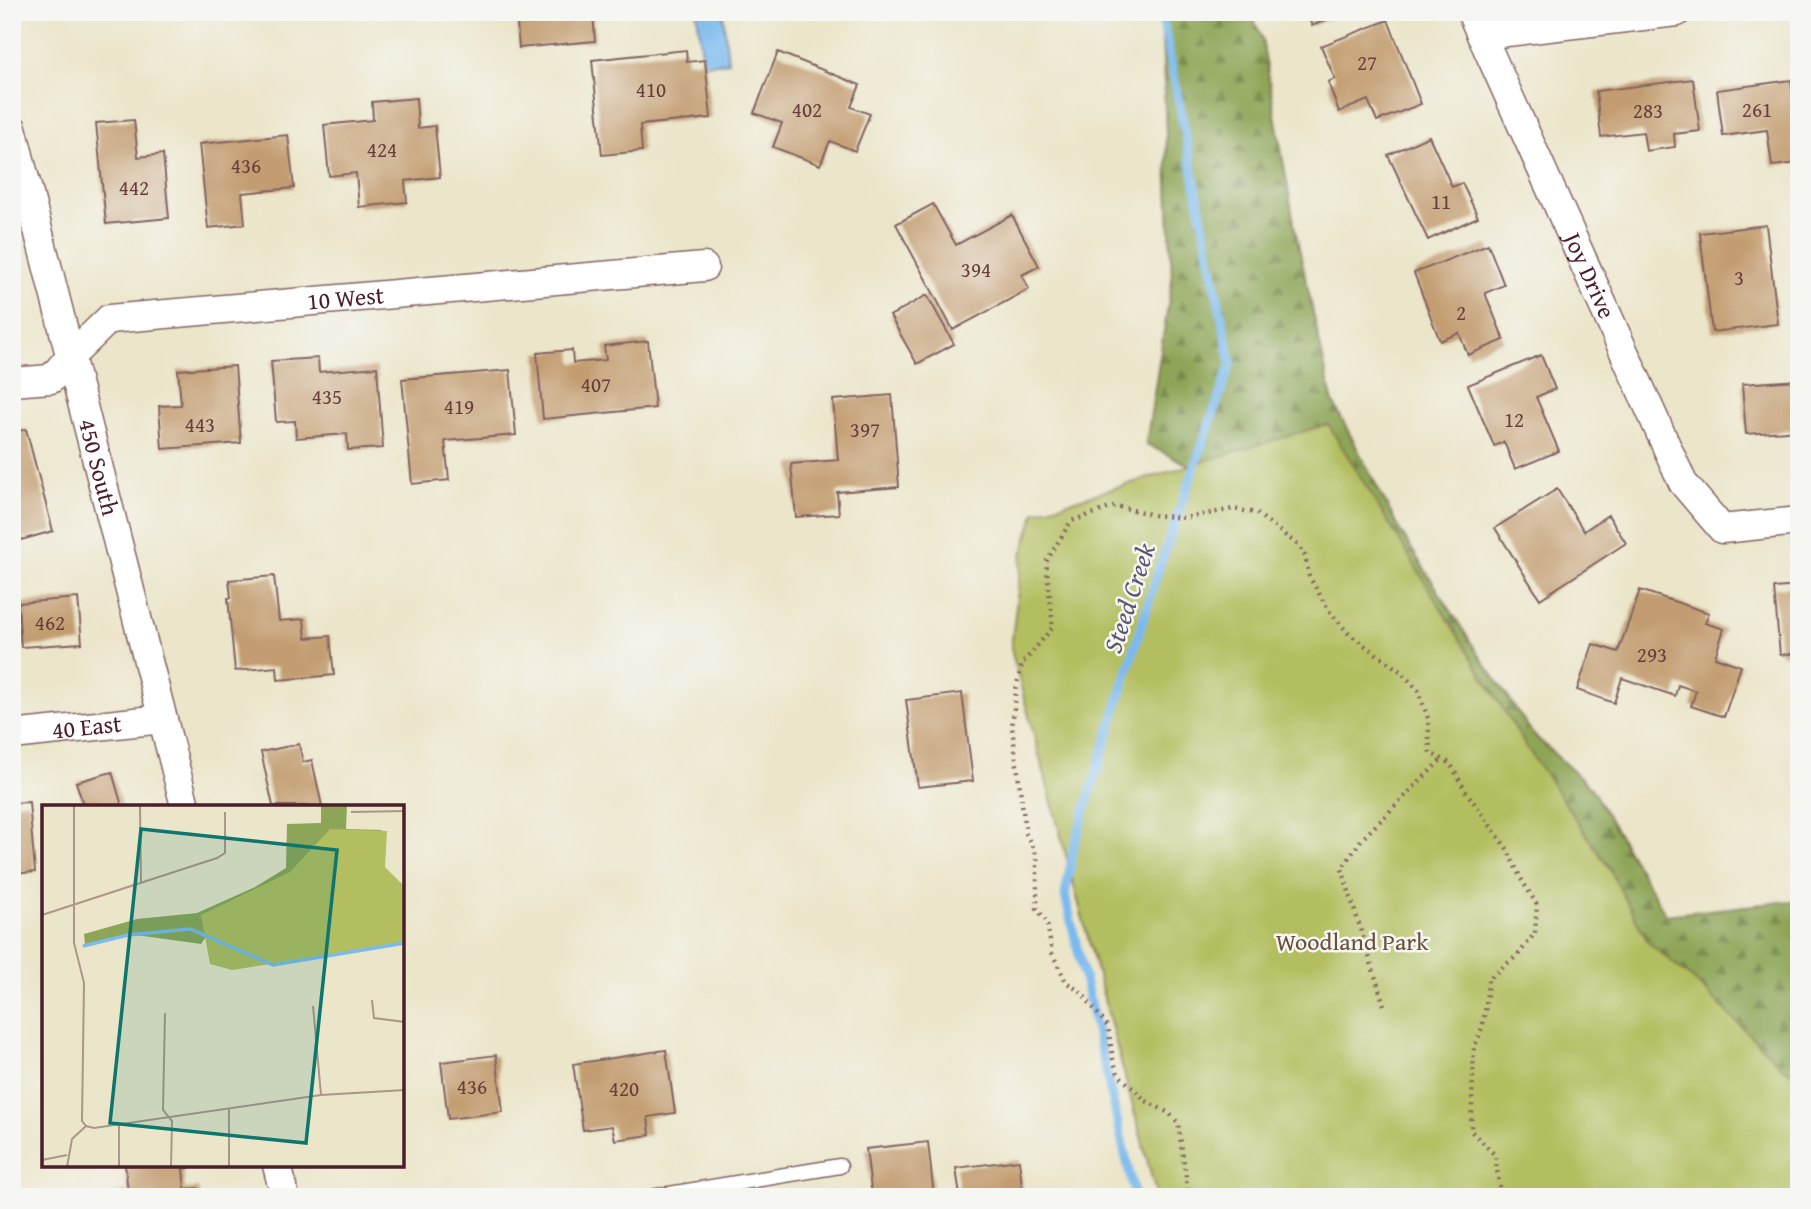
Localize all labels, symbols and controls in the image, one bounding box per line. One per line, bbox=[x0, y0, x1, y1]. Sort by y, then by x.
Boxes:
house number: 27 bbox=[1357, 47, 1377, 78]
house number: 410 bbox=[636, 74, 666, 105]
house number: 402 bbox=[792, 94, 822, 125]
house number: 261 bbox=[1742, 94, 1772, 125]
house number: 283 bbox=[1633, 95, 1663, 126]
house number: 424 bbox=[367, 134, 397, 165]
house number: 436 bbox=[231, 150, 261, 181]
house number: 442 bbox=[119, 172, 149, 203]
house number: 11 bbox=[1431, 186, 1451, 217]
street label: Joy Drive bbox=[1554, 224, 1625, 324]
house number: 394 bbox=[961, 254, 991, 285]
house number: 3 bbox=[1734, 262, 1744, 293]
street label: 10 West bbox=[305, 277, 386, 319]
house number: 2 bbox=[1456, 297, 1466, 328]
house number: 407 bbox=[581, 369, 611, 400]
house number: 435 bbox=[312, 381, 342, 412]
house number: 419 bbox=[444, 391, 474, 422]
house number: 12 bbox=[1504, 404, 1524, 435]
house number: 443 bbox=[185, 409, 215, 440]
house number: 397 bbox=[850, 414, 880, 445]
street label: 450 South bbox=[70, 415, 128, 520]
water label: Steed Creek bbox=[1092, 538, 1165, 658]
house number: 462 bbox=[35, 607, 65, 638]
house number: 293 bbox=[1637, 639, 1667, 670]
street label: 40 East bbox=[50, 705, 124, 748]
inset map bbox=[42, 805, 404, 1167]
park label: Woodland Park bbox=[1276, 924, 1429, 959]
house number: 436 bbox=[457, 1071, 487, 1102]
house number: 420 bbox=[609, 1073, 639, 1104]

